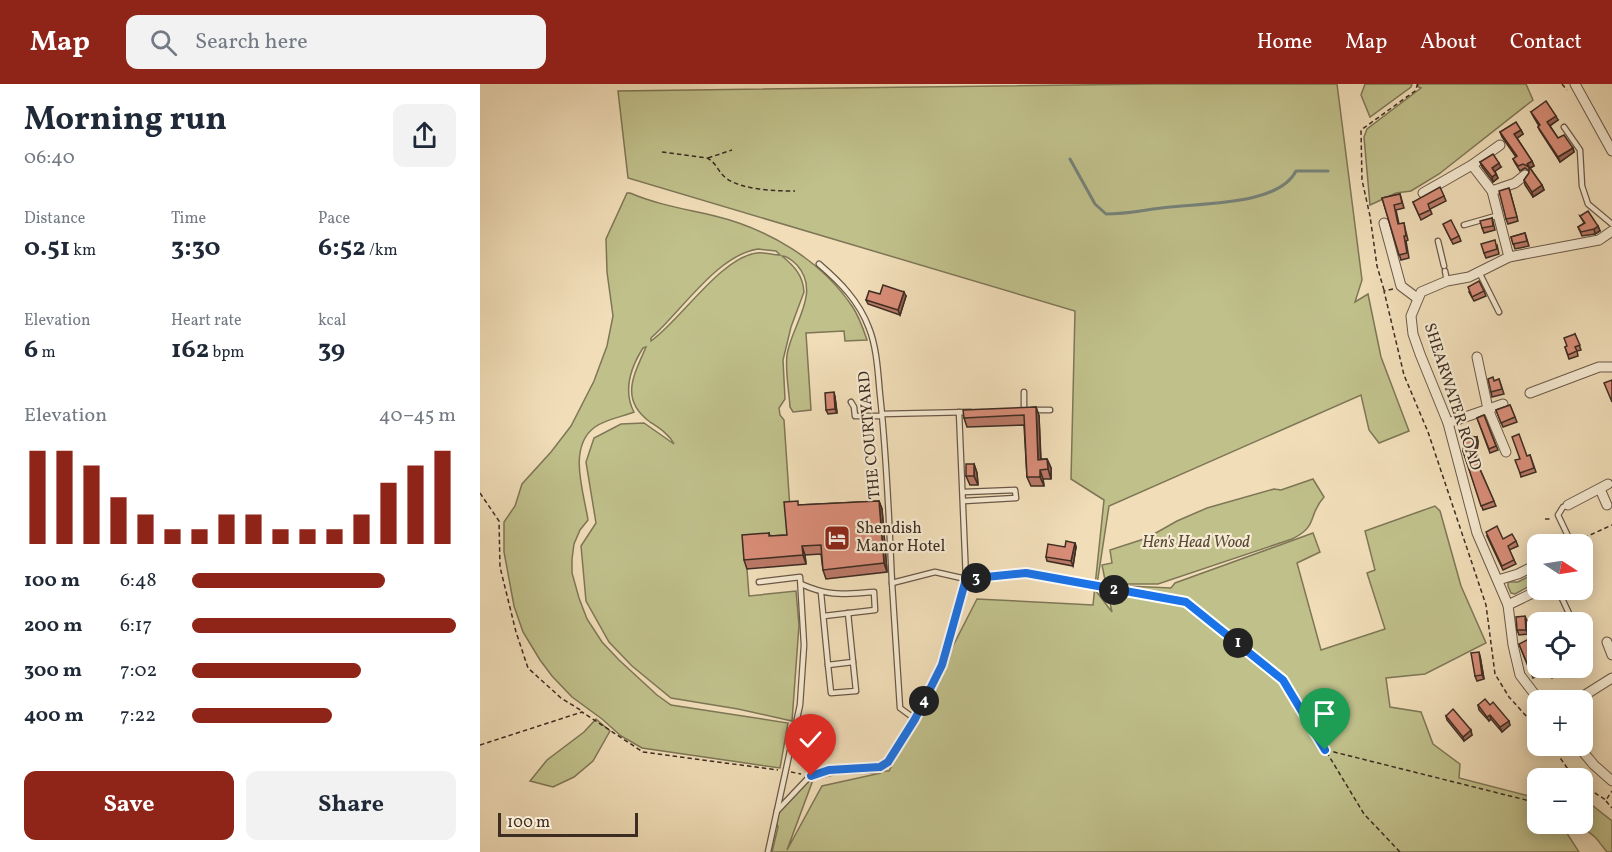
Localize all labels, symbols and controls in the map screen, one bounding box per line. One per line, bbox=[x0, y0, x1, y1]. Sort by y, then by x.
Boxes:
search box bbox=[126, 15, 546, 69]
text: Map bbox=[30, 23, 90, 62]
icon: search bbox=[147, 26, 180, 59]
text: Search here bbox=[195, 27, 308, 58]
text: Home bbox=[1257, 28, 1312, 57]
text: Map bbox=[1345, 28, 1387, 57]
text: About bbox=[1420, 28, 1477, 57]
text: Contact bbox=[1510, 28, 1582, 57]
text: Morning run bbox=[24, 98, 227, 144]
button: share bbox=[393, 104, 456, 167]
text: 06:40 bbox=[24, 144, 75, 172]
text: Distance bbox=[24, 208, 85, 230]
text: Time bbox=[171, 208, 206, 230]
text: Pace bbox=[318, 208, 350, 230]
text: 0.51 bbox=[24, 230, 70, 266]
text: 3:30 bbox=[171, 230, 221, 266]
text: 6:52 bbox=[318, 230, 366, 266]
text: km bbox=[70, 240, 96, 262]
text: /km bbox=[366, 240, 398, 262]
text: Elevation bbox=[24, 310, 91, 332]
text: Heart rate bbox=[171, 310, 242, 332]
text: kcal bbox=[318, 310, 346, 332]
street label: SHEARWATER ROAD bbox=[1418, 320, 1486, 474]
text: 6 bbox=[24, 332, 38, 368]
text: 162 bbox=[171, 332, 209, 368]
text: 39 bbox=[318, 332, 345, 368]
text: m bbox=[38, 342, 56, 364]
text: bpm bbox=[209, 342, 245, 364]
street label: THE COURTYARD bbox=[853, 370, 887, 500]
text: Elevation bbox=[24, 402, 107, 430]
text: 40–45 m bbox=[379, 402, 456, 430]
place label: Shendish Manor Hotel bbox=[856, 518, 945, 558]
hotel icon: Shendish Manor Hotel bbox=[822, 523, 852, 553]
park label: Hen's Head Wood bbox=[1142, 532, 1250, 554]
north arrow bbox=[1527, 534, 1593, 600]
map controls bbox=[1527, 534, 1593, 834]
pin: 3 bbox=[961, 563, 991, 593]
text: 100 m bbox=[24, 567, 80, 595]
text: 6:48 bbox=[120, 567, 157, 595]
text: 3 bbox=[972, 567, 980, 589]
pin: 2 bbox=[1099, 575, 1129, 605]
text: 2 bbox=[1110, 579, 1118, 601]
text: 200 m bbox=[24, 612, 82, 640]
text: 6:17 bbox=[120, 612, 152, 640]
button: locate bbox=[1527, 612, 1593, 678]
pin: 1 bbox=[1223, 628, 1253, 658]
text: 1 bbox=[1235, 632, 1241, 654]
text: 300 m bbox=[24, 657, 82, 685]
text: 7:02 bbox=[120, 657, 157, 685]
pin: 4 bbox=[909, 686, 939, 716]
pin bbox=[1299, 688, 1350, 750]
text: 4 bbox=[919, 690, 929, 712]
button: + bbox=[1527, 690, 1593, 756]
icon: arrive bbox=[1308, 697, 1341, 730]
text: 400 m bbox=[24, 702, 84, 730]
text: 7:22 bbox=[120, 702, 156, 730]
pin bbox=[785, 714, 836, 776]
icon: check bbox=[794, 723, 827, 756]
button: − bbox=[1527, 768, 1593, 834]
button: Save bbox=[24, 771, 234, 840]
button: Share bbox=[246, 771, 456, 840]
scale bar bbox=[498, 810, 638, 838]
text: 100 m bbox=[507, 812, 550, 834]

